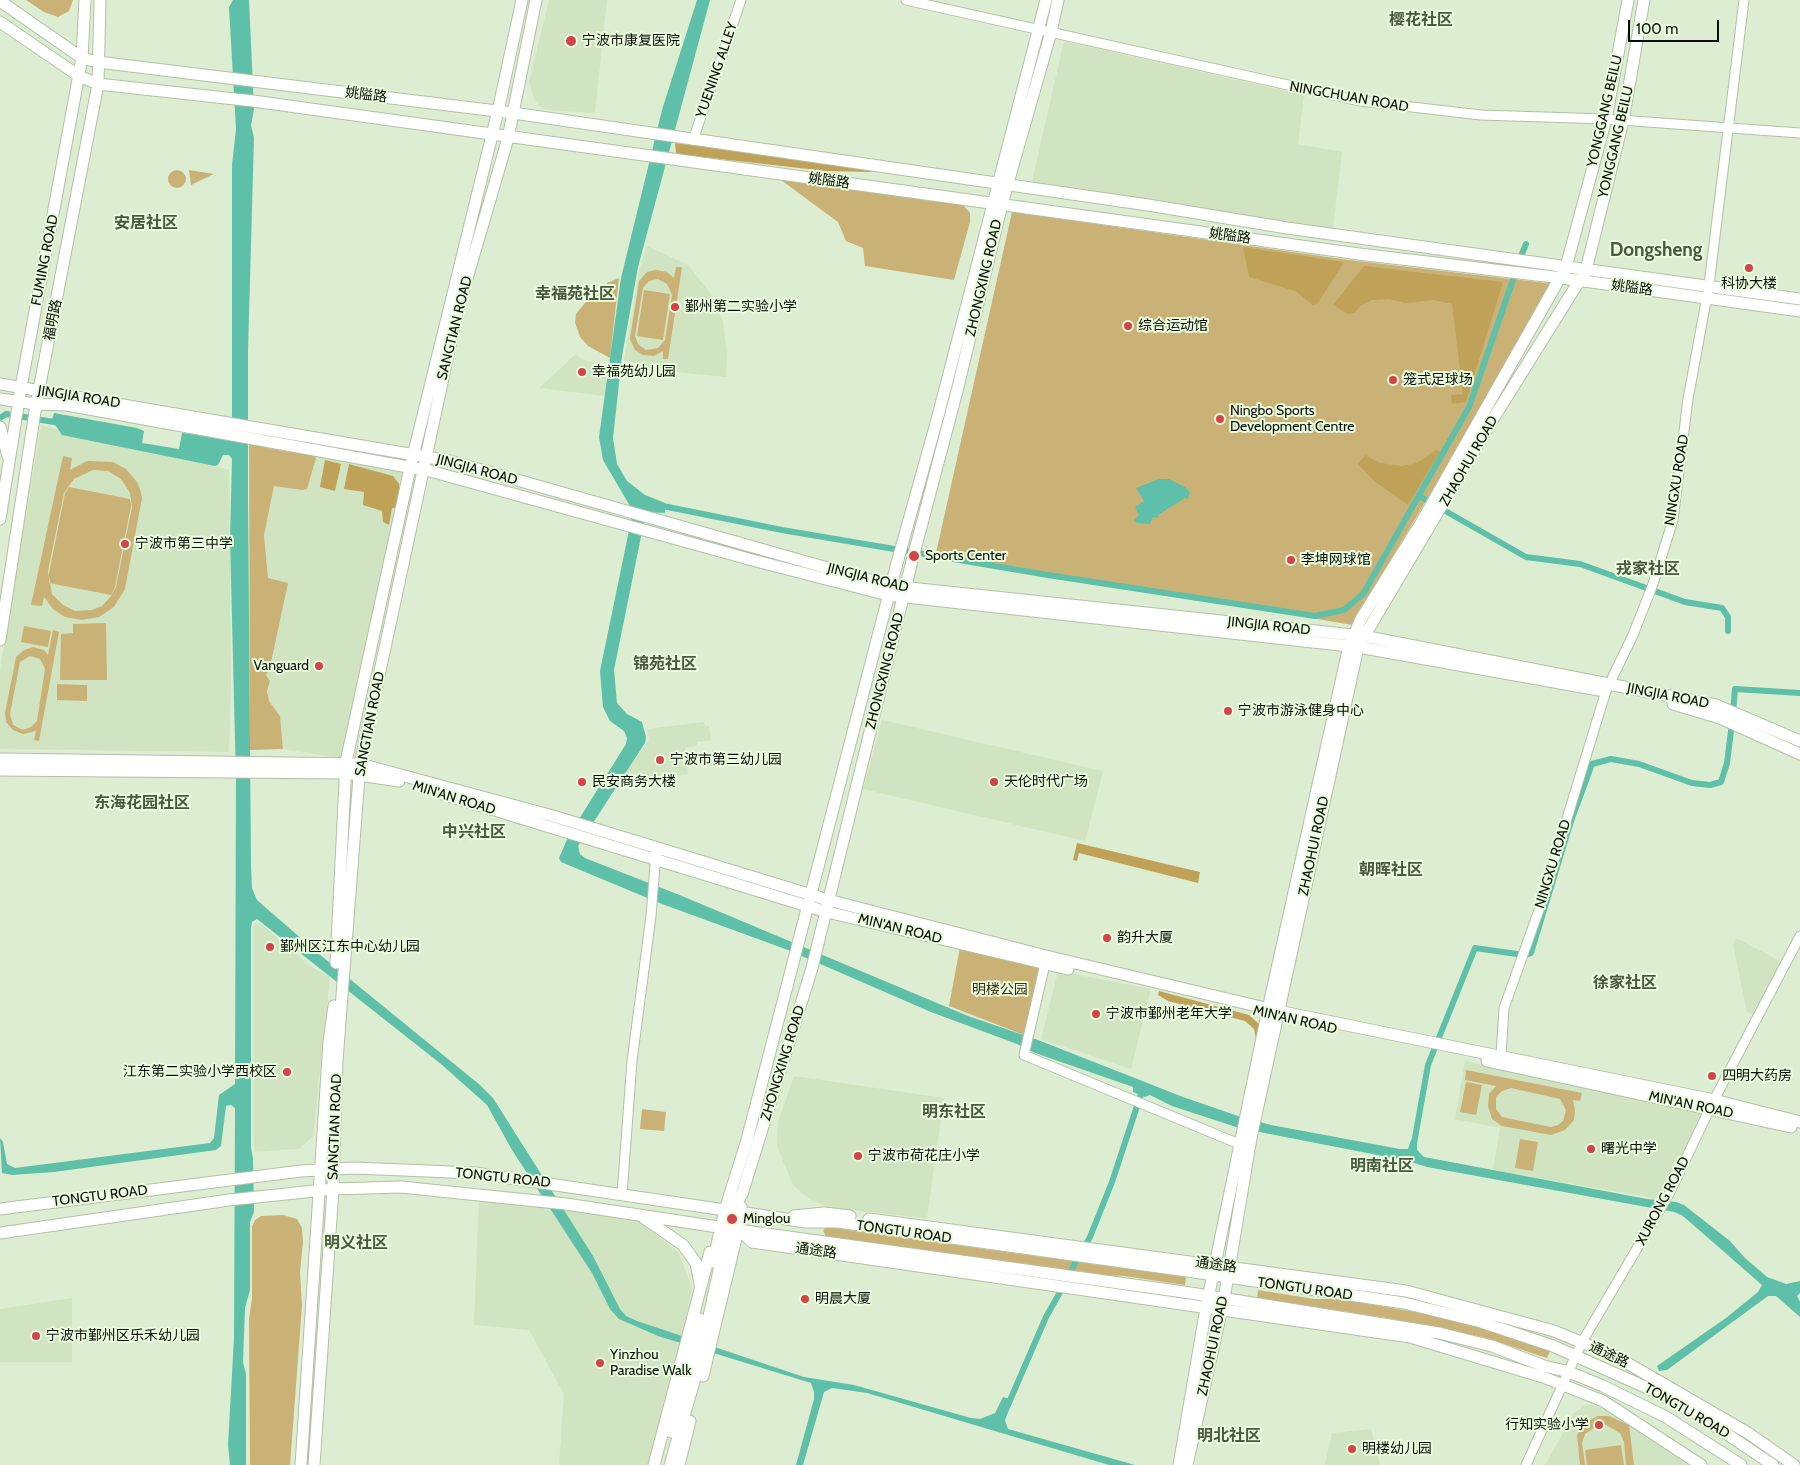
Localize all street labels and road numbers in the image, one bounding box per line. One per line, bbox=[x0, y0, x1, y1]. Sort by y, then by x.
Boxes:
street label: YUENING ALLEY bbox=[693, 20, 741, 120]
street label: YONGGANG BEILU bbox=[1584, 53, 1626, 169]
street label: NINGCHUAN ROAD bbox=[1288, 78, 1410, 116]
street label: 姚隘路 bbox=[344, 84, 388, 106]
street label: YONGGANG BEILU bbox=[1595, 84, 1637, 200]
street label: 姚隘路 bbox=[807, 170, 851, 192]
street label: FUMING ROAD bbox=[28, 213, 62, 307]
street label: ZHONGXING ROAD bbox=[962, 218, 1006, 338]
street label: 姚隘路 bbox=[1208, 225, 1252, 247]
street label: SANGTIAN ROAD bbox=[434, 274, 476, 382]
street label: 姚隘路 bbox=[1610, 277, 1654, 299]
street label: 福明路 bbox=[41, 298, 65, 342]
street label: JINGJIA ROAD bbox=[37, 382, 121, 412]
street label: ZHAOHUI ROAD bbox=[1436, 413, 1502, 509]
street label: NINGXU ROAD bbox=[1661, 433, 1693, 527]
street label: JINGJIA ROAD bbox=[435, 451, 519, 489]
street label: JINGJIA ROAD bbox=[826, 560, 910, 596]
street label: ZHONGXING ROAD bbox=[862, 611, 908, 731]
street label: JINGJIA ROAD bbox=[1227, 613, 1311, 639]
street label: SANGTIAN ROAD bbox=[352, 670, 388, 778]
street label: JINGJIA ROAD bbox=[1626, 680, 1710, 712]
street label: MIN'AN ROAD bbox=[410, 777, 498, 819]
street label: ZHAOHUI ROAD bbox=[1295, 795, 1333, 897]
street label: NINGXU ROAD bbox=[1531, 817, 1575, 911]
street label: MIN'AN ROAD bbox=[856, 910, 944, 948]
street label: MIN'AN ROAD bbox=[1251, 1002, 1339, 1038]
street label: ZHONGXING ROAD bbox=[757, 1003, 809, 1123]
street label: SANGTIAN ROAD bbox=[325, 1073, 345, 1181]
street label: MIN'AN ROAD bbox=[1647, 1088, 1735, 1122]
street label: XURONG ROAD bbox=[1633, 1154, 1693, 1248]
street label: TONGTU ROAD bbox=[455, 1165, 551, 1191]
street label: TONGTU ROAD bbox=[51, 1182, 149, 1210]
street label: TONGTU ROAD bbox=[855, 1217, 953, 1247]
street label: 通途路 bbox=[794, 1240, 838, 1262]
street label: 通途路 bbox=[1194, 1254, 1238, 1276]
street label: TONGTU ROAD bbox=[1256, 1274, 1354, 1304]
street label: ZHAOHUI ROAD bbox=[1194, 1295, 1232, 1397]
street label: 通途路 bbox=[1586, 1339, 1632, 1371]
street label: TONGTU ROAD bbox=[1641, 1380, 1733, 1442]

